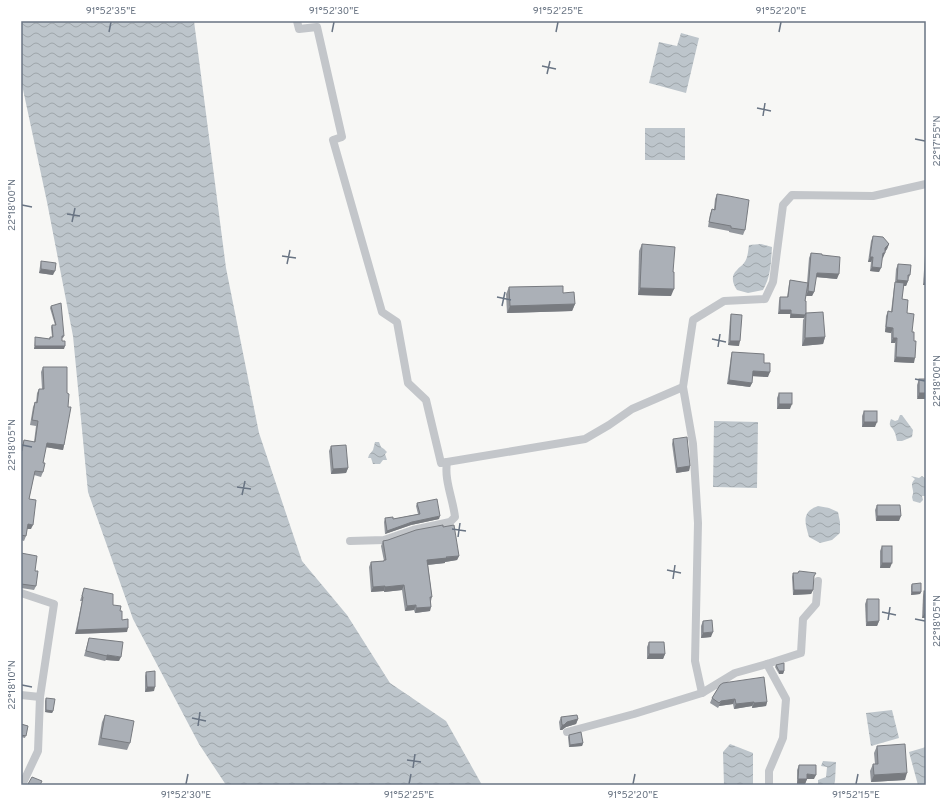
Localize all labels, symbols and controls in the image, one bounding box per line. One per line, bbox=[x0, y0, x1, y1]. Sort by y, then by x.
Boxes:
text: 91°52'35"E bbox=[86, 5, 136, 18]
text: 91°52'30"E bbox=[309, 5, 359, 18]
text: 91°52'25"E bbox=[533, 5, 583, 18]
text: 91°52'20"E bbox=[756, 5, 806, 18]
text: 22°17'55"N bbox=[931, 116, 944, 166]
text: 22°18'00"N bbox=[6, 179, 19, 231]
text: 22°18'00"N bbox=[931, 355, 944, 407]
text: 22°18'05"N bbox=[6, 419, 19, 471]
text: 22°18'05"N bbox=[931, 595, 944, 647]
text: 22°18'10"N bbox=[6, 660, 19, 710]
text: 91°52'30"E bbox=[161, 789, 211, 802]
text: 91°52'25"E bbox=[384, 789, 434, 802]
text: 91°52'20"E bbox=[608, 789, 658, 802]
text: 91°52'15"E bbox=[832, 789, 880, 802]

